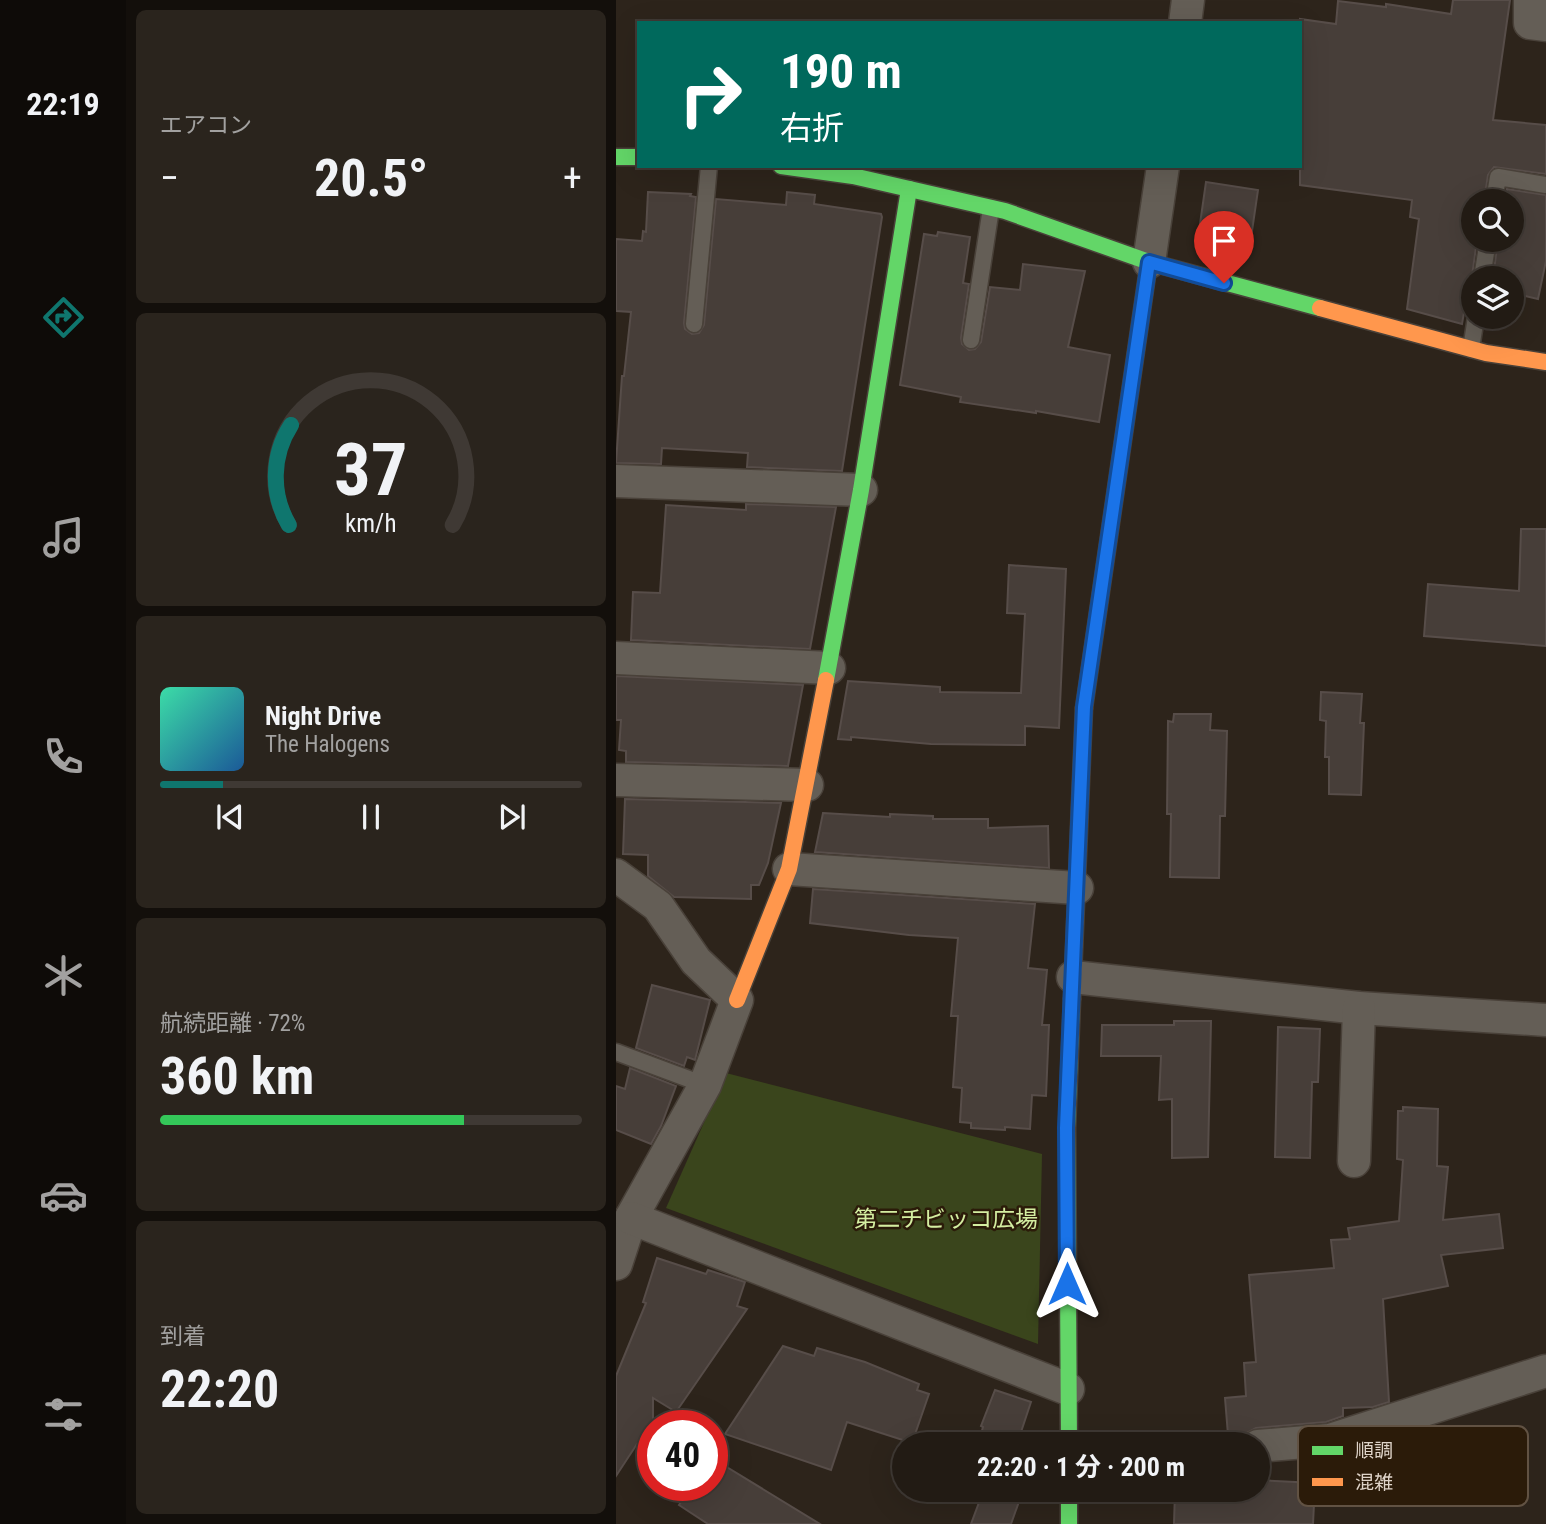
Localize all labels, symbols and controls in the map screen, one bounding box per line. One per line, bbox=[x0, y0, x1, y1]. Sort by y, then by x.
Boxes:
text: 190 m bbox=[780, 43, 902, 100]
icon: right bbox=[665, 49, 756, 140]
text: 22:19 bbox=[26, 85, 100, 123]
text: 右折 bbox=[780, 109, 844, 147]
text: エアコン bbox=[160, 112, 252, 139]
text: 20.5° bbox=[314, 148, 428, 209]
text: − bbox=[160, 156, 179, 200]
text: + bbox=[563, 156, 582, 200]
map controls bbox=[1461, 189, 1524, 329]
button: search bbox=[1461, 189, 1524, 252]
pin bbox=[1194, 211, 1254, 283]
icon: arrive bbox=[1205, 222, 1243, 260]
button: layers bbox=[1461, 266, 1524, 329]
icon: directions bbox=[39, 293, 88, 342]
text: 37 bbox=[334, 428, 408, 514]
text: km/h bbox=[345, 509, 397, 538]
icon: music bbox=[39, 513, 88, 562]
text: Night Drive bbox=[265, 701, 381, 731]
text: The Halogens bbox=[265, 731, 390, 758]
icon: phone bbox=[39, 732, 88, 781]
icon: previous bbox=[211, 798, 249, 836]
icon: pause bbox=[352, 798, 390, 836]
icon: next bbox=[493, 798, 531, 836]
icon: climate bbox=[39, 951, 88, 1000]
text: 航続距離 · 72% bbox=[160, 1010, 305, 1037]
text: 360 km bbox=[160, 1046, 314, 1107]
icon: car bbox=[39, 1171, 88, 1220]
park label: 第二チビッコ広場 bbox=[854, 1206, 1038, 1233]
position arrow bbox=[1030, 1247, 1104, 1321]
text: 到着 bbox=[160, 1323, 206, 1350]
text: 22:20 bbox=[160, 1359, 279, 1420]
icon: filters bbox=[39, 1390, 88, 1439]
speed limit sign: 40 bbox=[637, 1410, 728, 1501]
legend bbox=[1298, 1426, 1528, 1506]
text: 順調 bbox=[1355, 1439, 1393, 1462]
text: 22:20 · 1 分 · 200 m bbox=[977, 1452, 1185, 1482]
text: 混雑 bbox=[1355, 1471, 1393, 1494]

